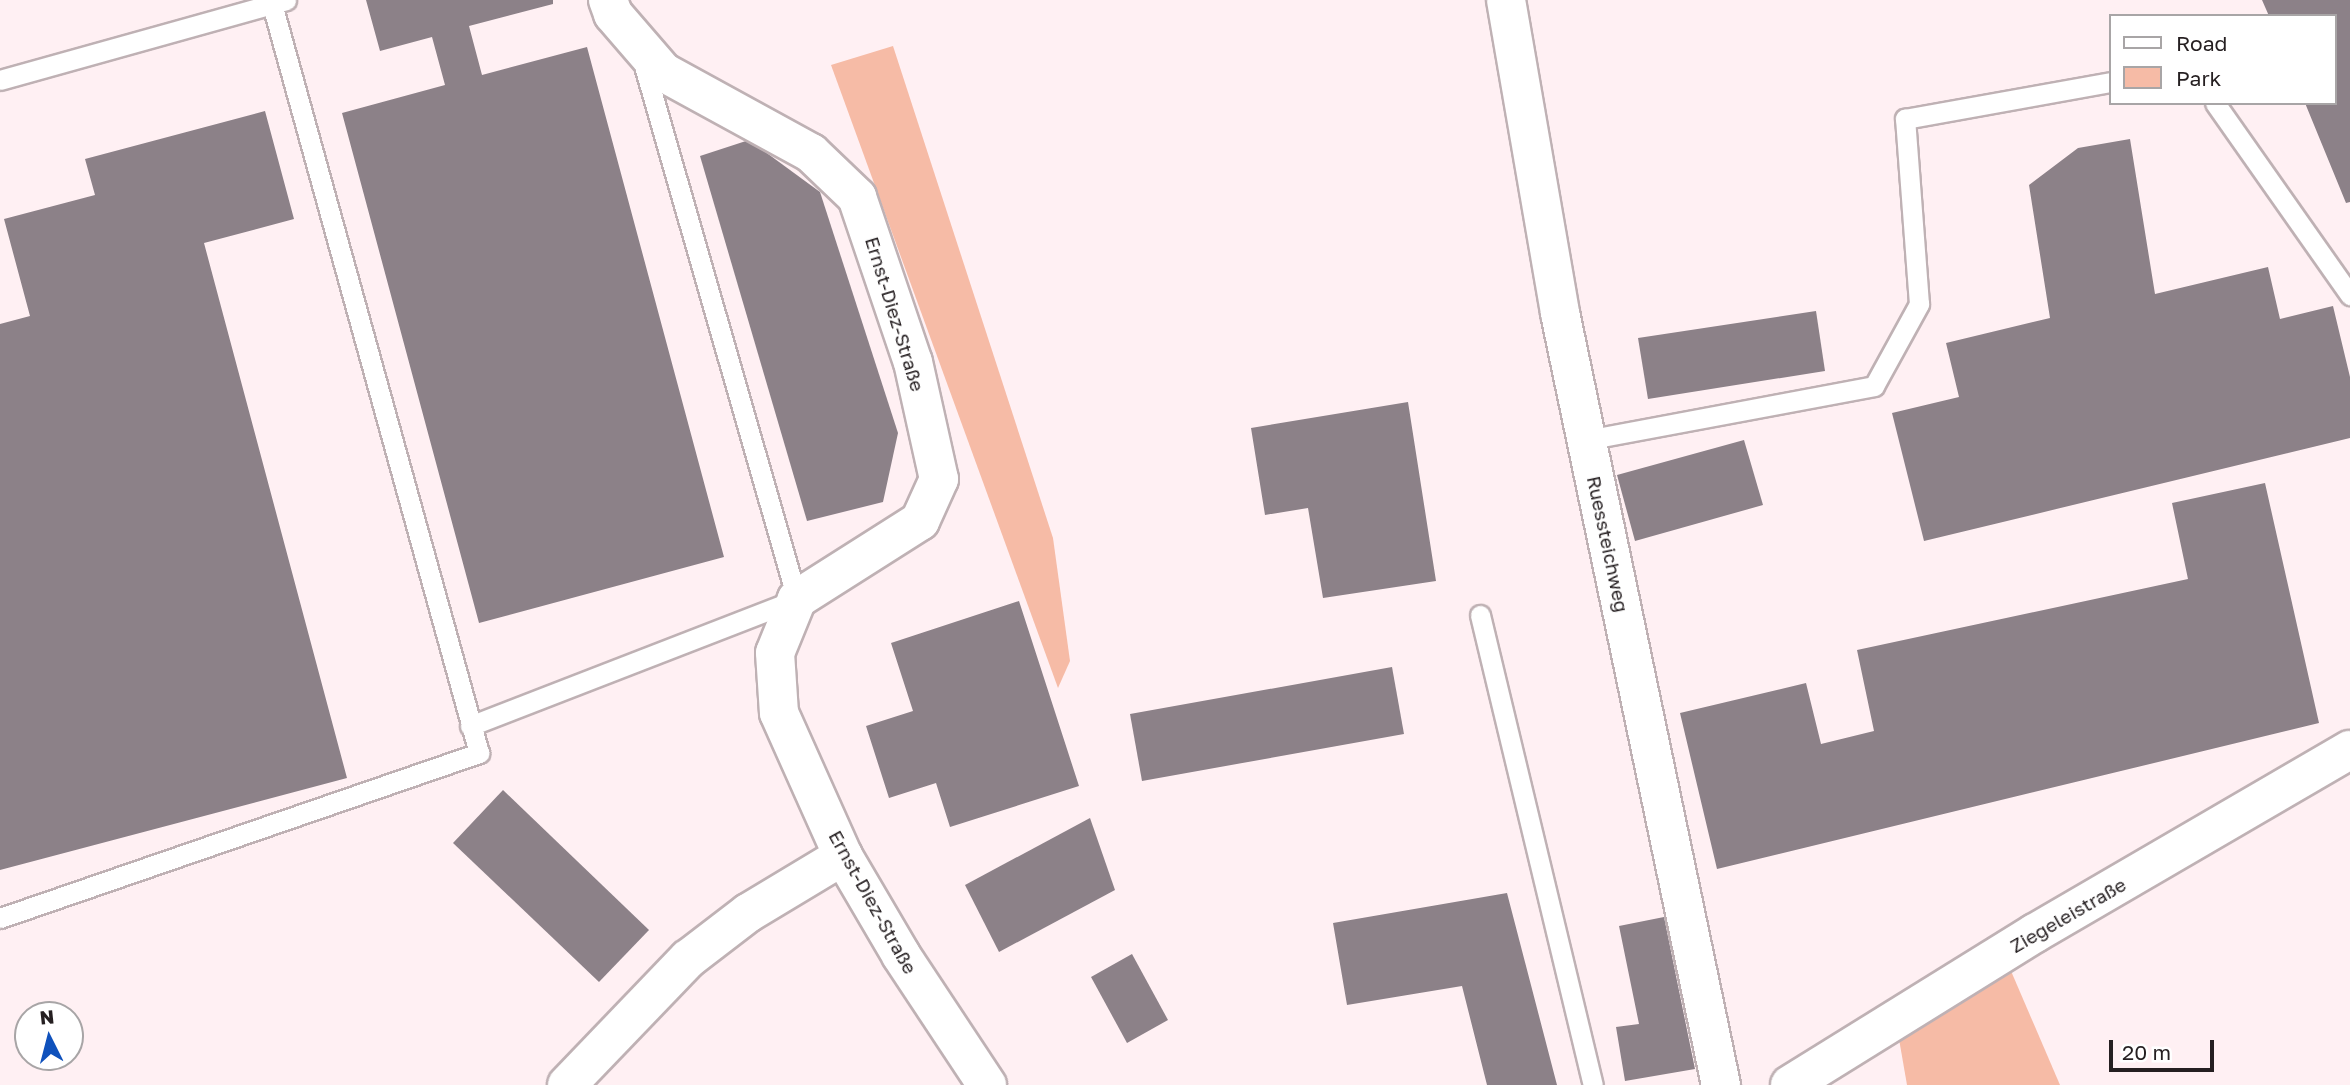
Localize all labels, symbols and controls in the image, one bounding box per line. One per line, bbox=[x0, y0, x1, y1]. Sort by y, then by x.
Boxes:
legend bbox=[2108, 14, 2336, 105]
text: Road bbox=[2176, 30, 2227, 56]
text: Park bbox=[2176, 65, 2221, 91]
street label: Ernst-Diez-Straße bbox=[861, 234, 929, 394]
street label: Ruessteichweg bbox=[1582, 474, 1634, 614]
street label: Ernst-Diez-Straße bbox=[824, 826, 922, 978]
street label: Ziegeleistraße bbox=[2006, 873, 2130, 957]
north arrow bbox=[14, 1001, 84, 1071]
text: N bbox=[39, 1004, 55, 1029]
scale bar bbox=[2112, 1026, 2217, 1070]
text: 20 m bbox=[2122, 1039, 2171, 1065]

